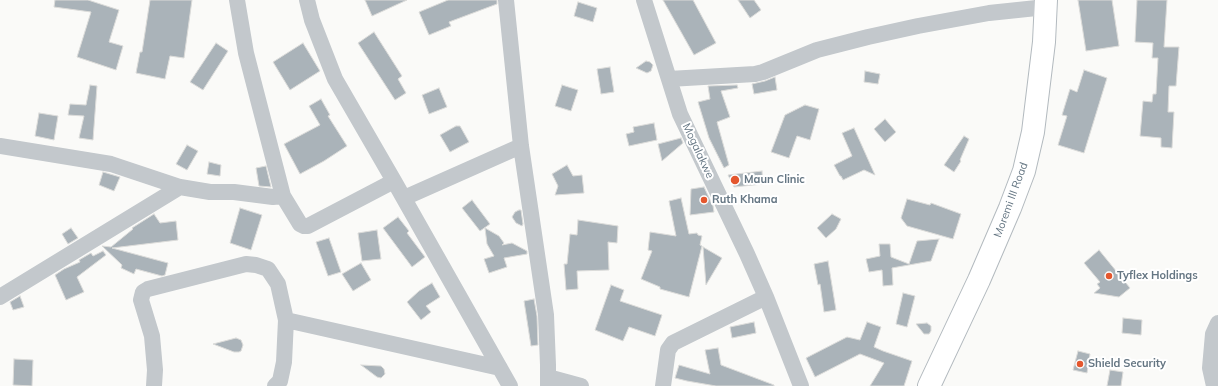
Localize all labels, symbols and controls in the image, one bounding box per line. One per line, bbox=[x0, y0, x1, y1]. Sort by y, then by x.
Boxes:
street label: Mogalakwe bbox=[680, 121, 716, 181]
street label: Moremi III Road bbox=[991, 161, 1031, 239]
place label: Maun Clinic bbox=[744, 173, 805, 187]
marker: Maun Clinic bbox=[729, 174, 741, 186]
place label: Ruth Khama bbox=[712, 193, 778, 207]
marker: Ruth Khama bbox=[699, 195, 709, 205]
place label: Tyflex Holdings bbox=[1117, 269, 1198, 283]
marker: Tyflex Holdings bbox=[1104, 271, 1114, 281]
place label: Shield Security bbox=[1088, 357, 1166, 371]
marker: Shield Security bbox=[1075, 359, 1085, 369]

